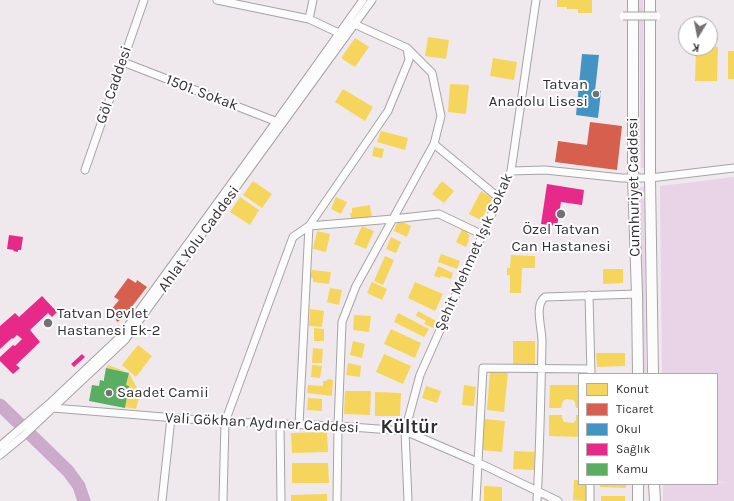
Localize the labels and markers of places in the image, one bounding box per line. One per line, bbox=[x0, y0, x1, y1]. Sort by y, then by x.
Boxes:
place label: Tatvan Anadolu Lisesi bbox=[489, 76, 588, 111]
marker: Tatvan Anadolu Lisesi bbox=[591, 89, 601, 99]
marker: Özel Tatvan Can Hastanesi bbox=[555, 208, 567, 220]
place label: Özel Tatvan Can Hastanesi bbox=[511, 221, 611, 256]
place label: Tatvan Devlet Hastanesi Ek-2 bbox=[57, 305, 161, 340]
marker: Tatvan Devlet Hastanesi Ek-2 bbox=[42, 317, 54, 329]
place label: Saadet Camii bbox=[117, 384, 209, 402]
marker: Saadet Camii bbox=[104, 388, 114, 398]

